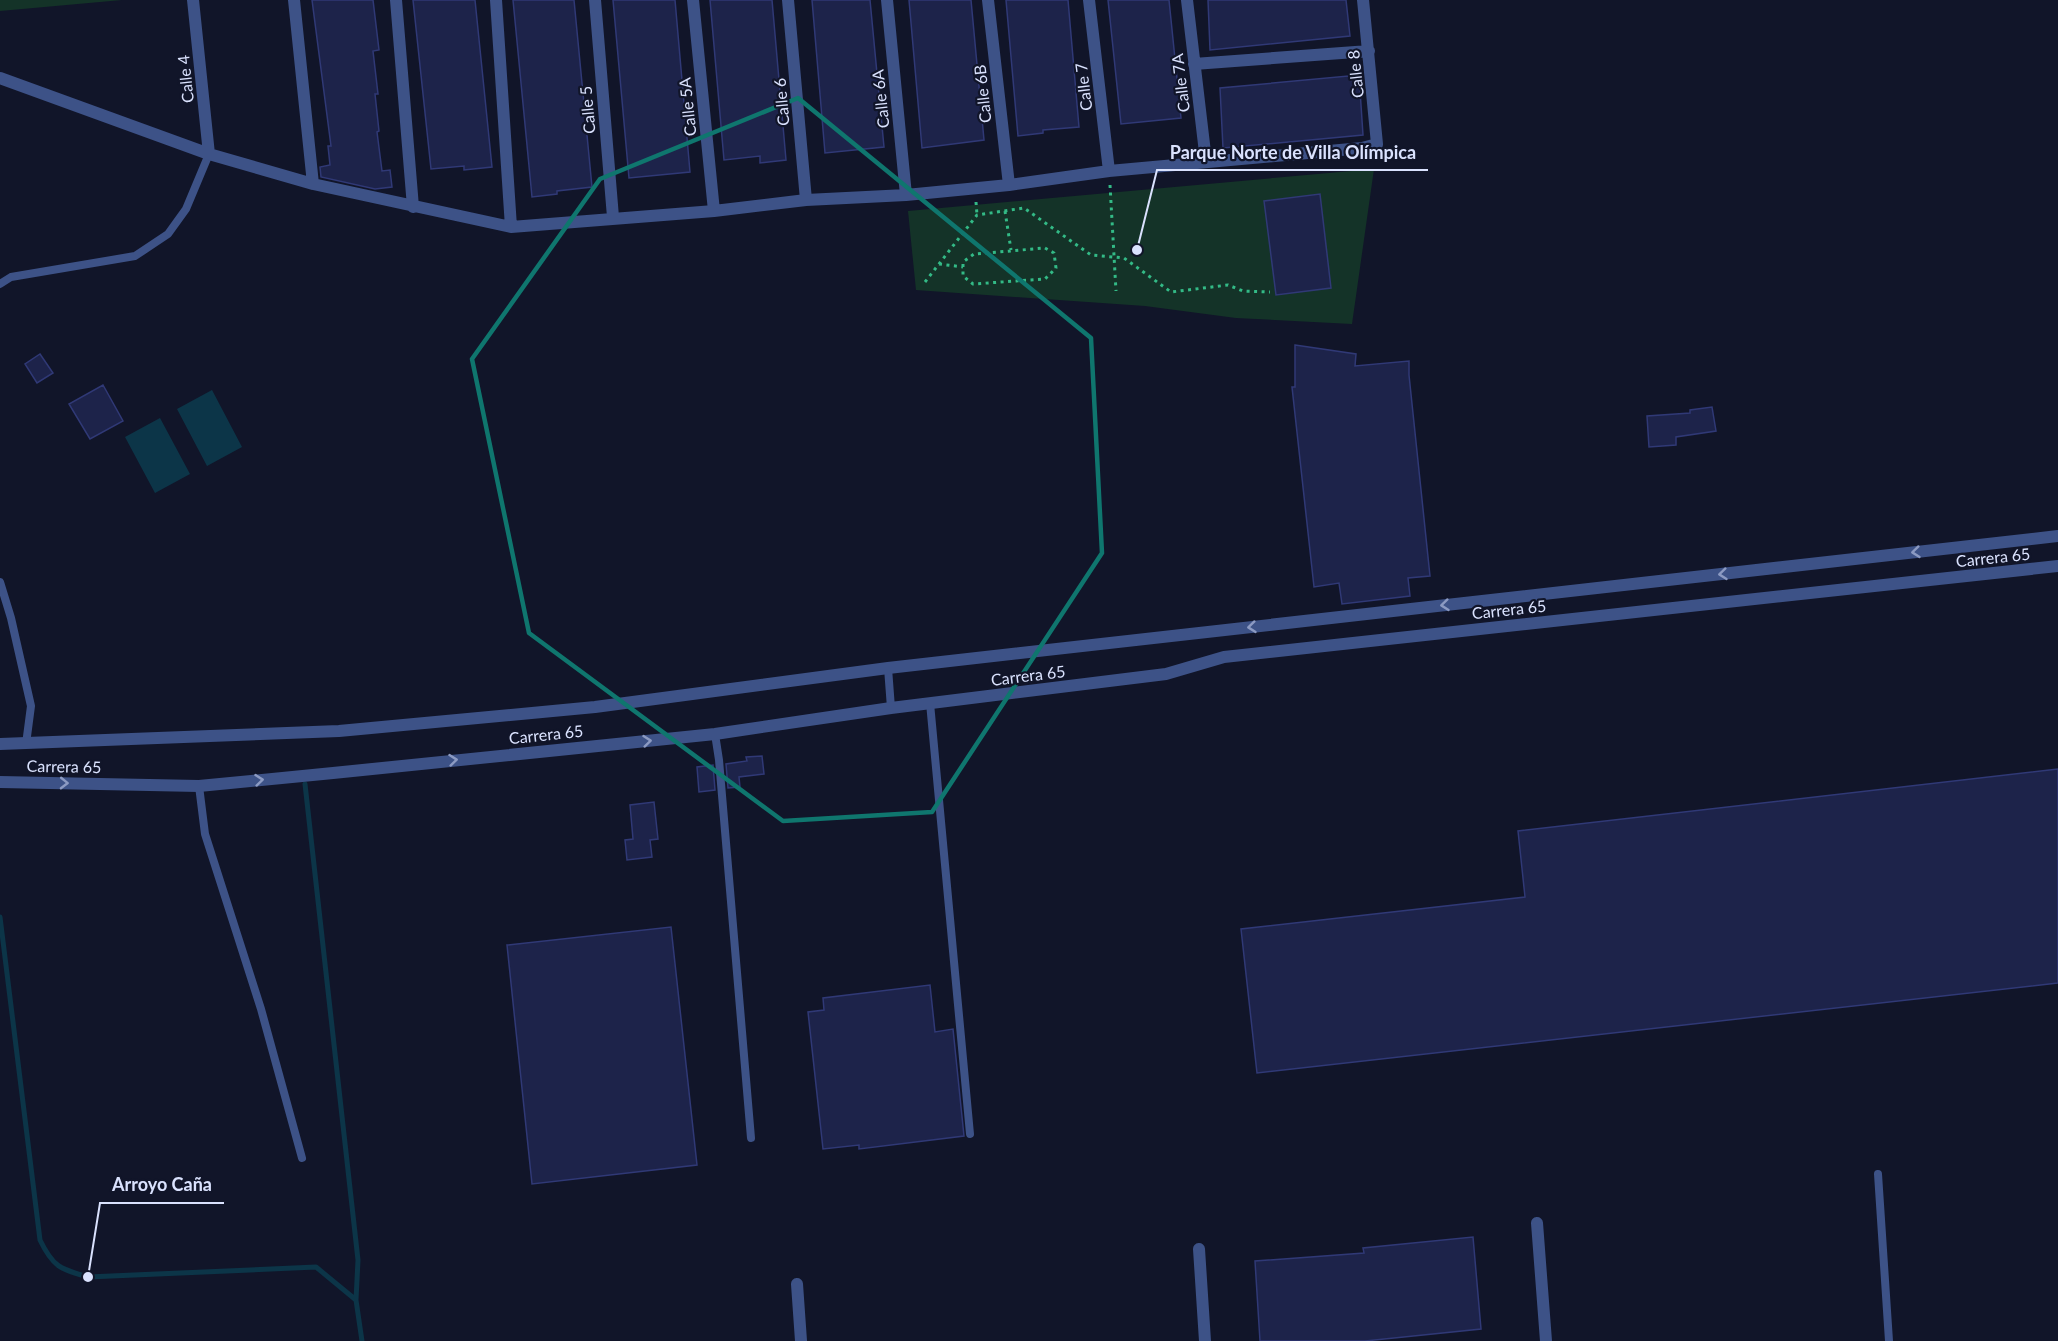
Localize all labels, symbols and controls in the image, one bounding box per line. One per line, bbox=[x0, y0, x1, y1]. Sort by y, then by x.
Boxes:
street label: Calle 8 bbox=[1343, 49, 1367, 99]
street label: Calle 7A bbox=[1167, 52, 1193, 113]
street label: Calle 4 bbox=[173, 54, 197, 104]
street label: Calle 7 bbox=[1071, 62, 1095, 112]
street label: Calle 6B bbox=[970, 64, 994, 124]
street label: Calle 6A bbox=[867, 69, 893, 129]
street label: Calle 5A bbox=[674, 77, 700, 137]
street label: Calle 6 bbox=[769, 77, 793, 127]
street label: Calle 5 bbox=[575, 85, 599, 135]
callout: Parque Norte de Villa Olímpica bbox=[1157, 134, 1428, 170]
text: Parque Norte de Villa Olímpica bbox=[1170, 141, 1416, 163]
street label: Carrera 65 bbox=[1955, 544, 2031, 570]
one-way arrow bbox=[1912, 545, 1921, 558]
one-way arrow bbox=[1718, 567, 1727, 580]
street label: Carrera 65 bbox=[1471, 596, 1547, 622]
one-way arrow bbox=[1441, 598, 1450, 611]
one-way arrow bbox=[1247, 620, 1256, 633]
street label: Carrera 65 bbox=[990, 661, 1066, 689]
street label: Carrera 65 bbox=[508, 721, 584, 747]
one-way arrow bbox=[642, 735, 651, 748]
one-way arrow bbox=[448, 754, 457, 767]
street label: Carrera 65 bbox=[26, 756, 102, 776]
one-way arrow bbox=[254, 774, 263, 787]
one-way arrow bbox=[59, 777, 68, 789]
callout: Arroyo Caña bbox=[100, 1167, 224, 1203]
text: Arroyo Caña bbox=[111, 1173, 212, 1195]

